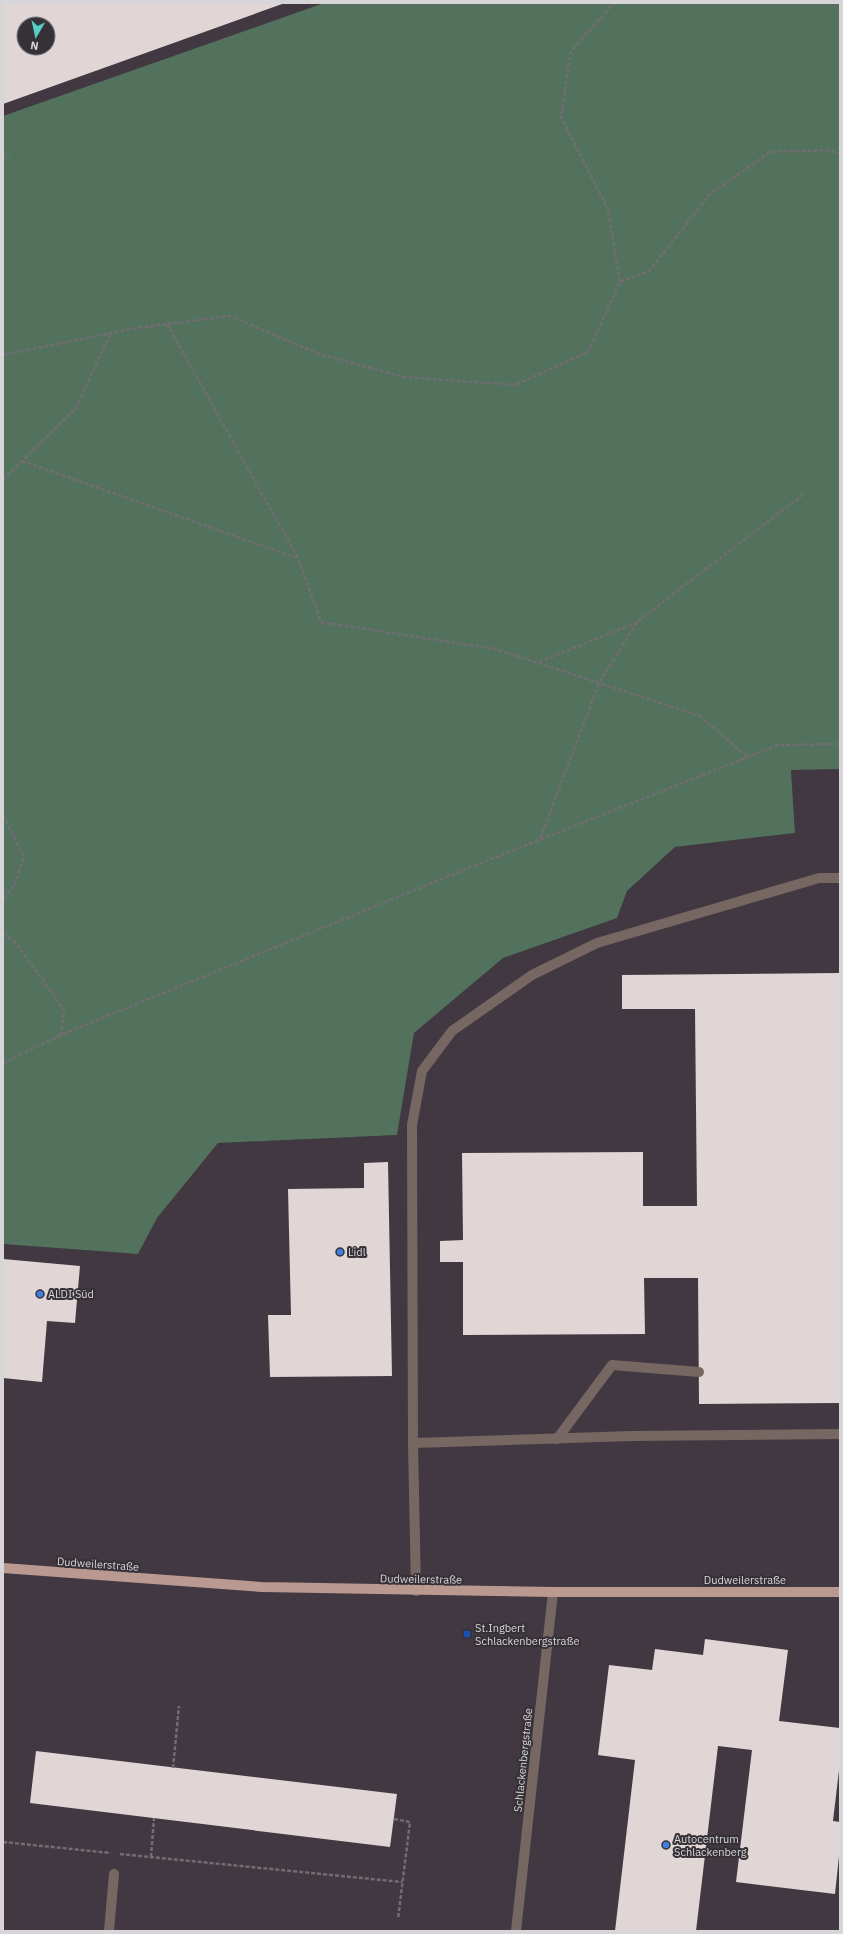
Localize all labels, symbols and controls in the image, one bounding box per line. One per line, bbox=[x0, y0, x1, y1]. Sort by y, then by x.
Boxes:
north arrow bbox=[16, 16, 56, 56]
text: N bbox=[29, 38, 39, 53]
place label: Lidl bbox=[348, 1245, 366, 1259]
marker: Lidl bbox=[335, 1247, 345, 1257]
place label: ALDI Süd bbox=[48, 1287, 94, 1301]
marker: ALDI Süd bbox=[35, 1289, 45, 1299]
street label: Dudweilerstraße bbox=[56, 1554, 140, 1574]
street label: Dudweilerstraße bbox=[380, 1571, 462, 1587]
street label: Dudweilerstraße bbox=[704, 1573, 786, 1587]
place label: St.Ingbert Schlackenbergstraße bbox=[475, 1621, 580, 1648]
marker: St.Ingbert Schlackenbergstraße bbox=[462, 1629, 472, 1639]
street label: Schlackenbergstraße bbox=[511, 1707, 535, 1813]
place label: Autocentrum Schlackenberg bbox=[674, 1832, 747, 1859]
marker: Autocentrum Schlackenberg bbox=[661, 1840, 671, 1850]

